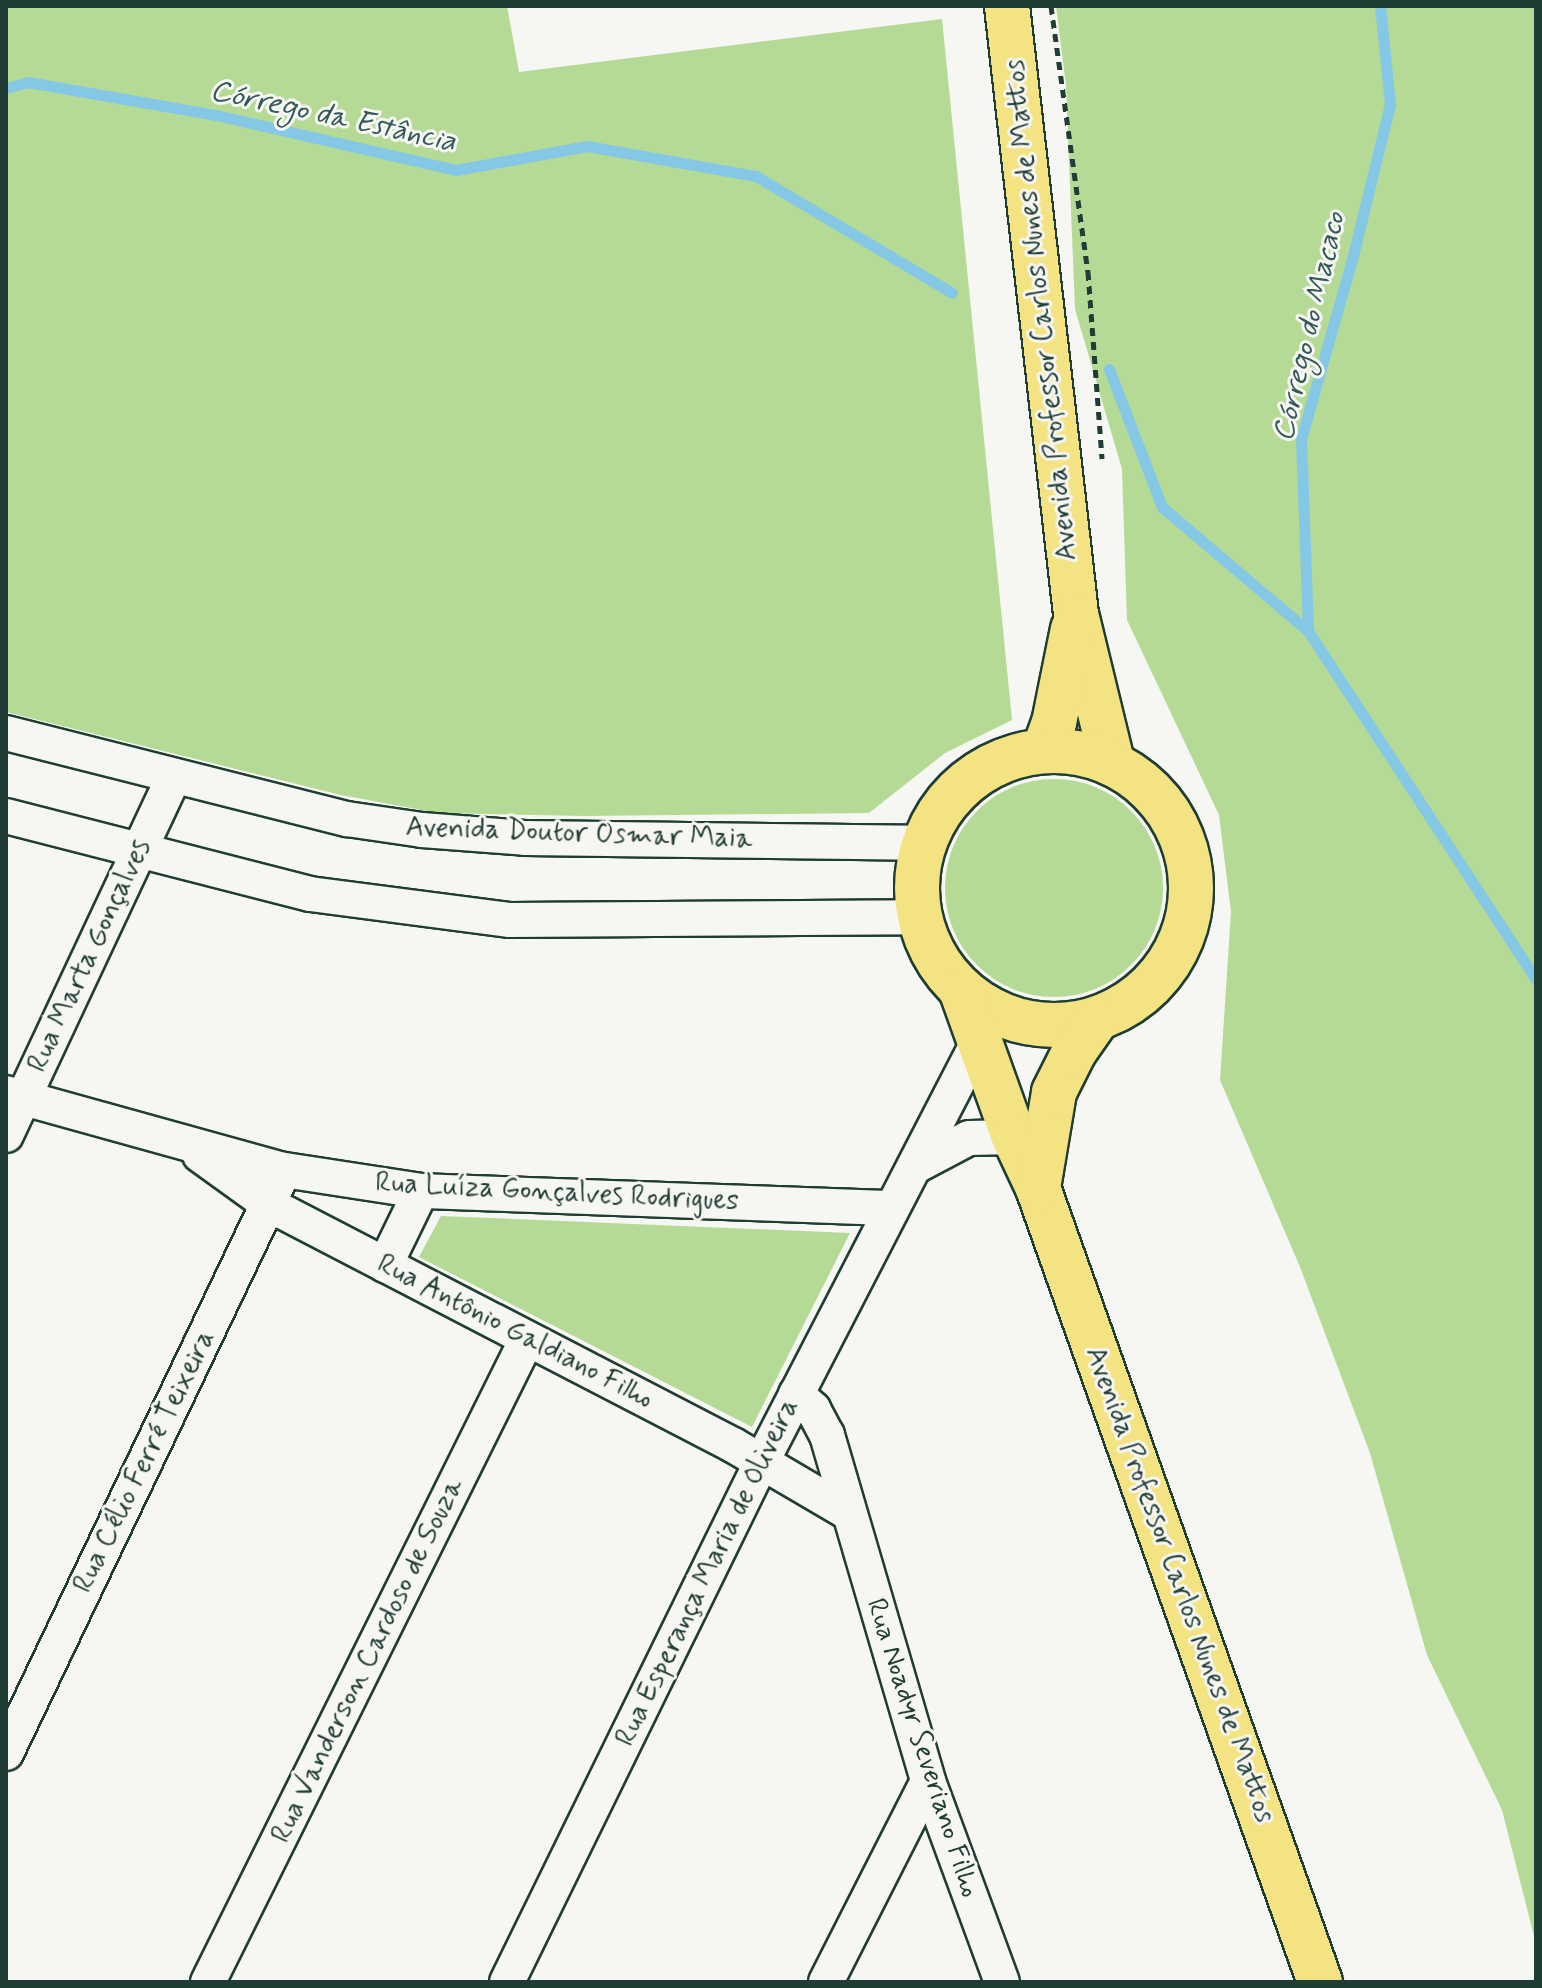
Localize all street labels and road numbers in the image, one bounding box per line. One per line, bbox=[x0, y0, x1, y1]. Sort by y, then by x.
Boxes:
street label: Avenida Professor Carlos Nunes de Mattos bbox=[999, 57, 1085, 563]
street label: Avenida Doutor Osmar Maia bbox=[410, 811, 748, 857]
street label: Rua Marta Gonçalves bbox=[22, 835, 158, 1077]
street label: Rua Luíza Gonçalves Rodrigues bbox=[375, 1167, 739, 1219]
street label: Rua Antônio Galdiano Filho bbox=[371, 1247, 659, 1417]
street label: Rua Célio Ferré Teixeira bbox=[67, 1325, 223, 1599]
street label: Avenida Professor Carlos Nunes de Mattos bbox=[1077, 1342, 1281, 1828]
street label: Rua Esperança Maria de Oliveira bbox=[608, 1391, 808, 1755]
street label: Rua Vanderson Cardoso de Souza bbox=[266, 1476, 470, 1846]
street label: Rua Noadyr Severiano Filho bbox=[857, 1592, 987, 1904]

